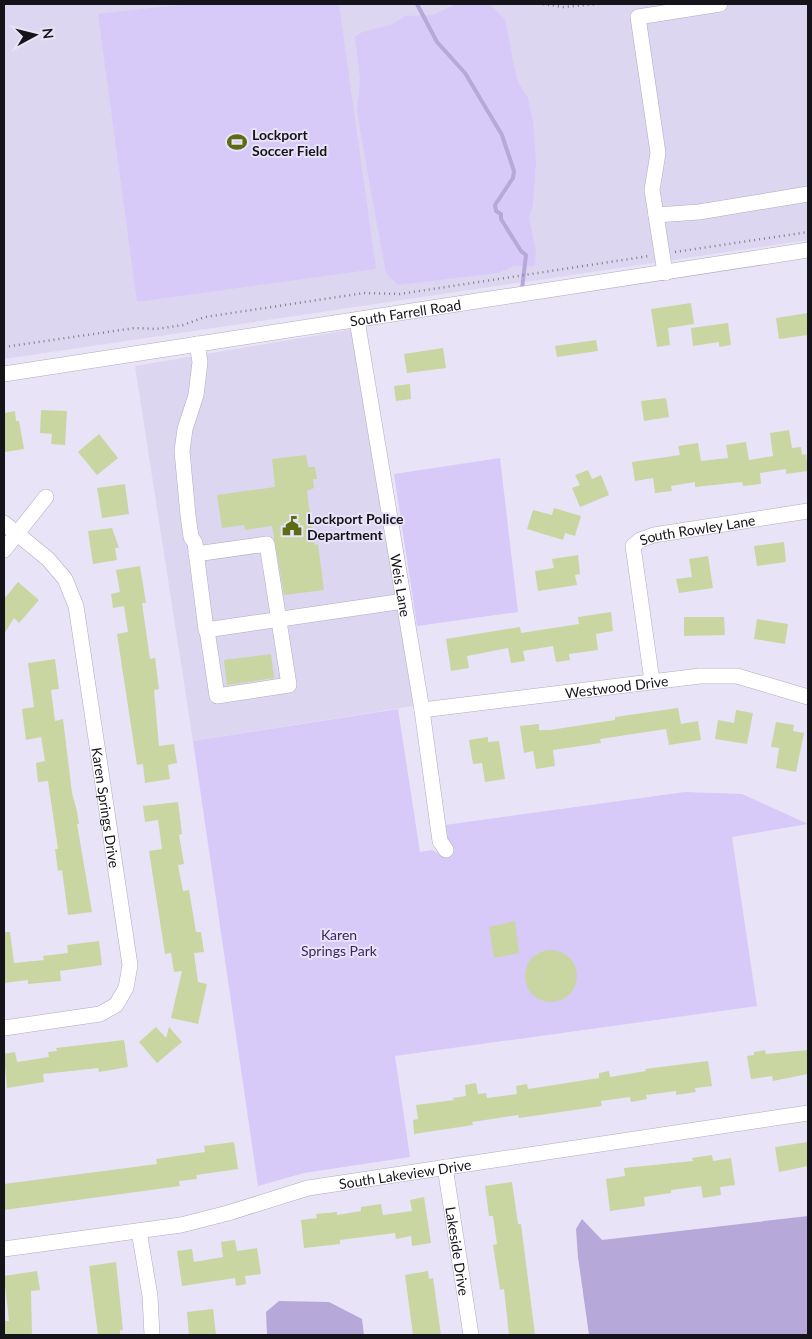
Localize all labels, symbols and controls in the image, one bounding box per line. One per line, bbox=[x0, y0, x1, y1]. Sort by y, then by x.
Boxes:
north arrow bbox=[10, 10, 60, 60]
text: N bbox=[39, 27, 57, 40]
place label: Lockport Soccer Field bbox=[252, 126, 327, 159]
sports icon: Lockport Soccer Field bbox=[226, 131, 248, 153]
street label: South Farrell Road bbox=[348, 295, 462, 329]
place label: Lockport Police Department bbox=[307, 510, 404, 543]
street label: South Rowley Lane bbox=[637, 511, 756, 548]
public building icon: Lockport Police Department bbox=[281, 515, 303, 537]
street label: Weis Lane bbox=[388, 553, 415, 618]
street label: Westwood Drive bbox=[564, 671, 669, 701]
street label: Karen Springs Drive bbox=[89, 746, 124, 869]
park label: Karen Springs Park bbox=[301, 926, 378, 959]
street label: South Lakeview Drive bbox=[338, 1155, 472, 1192]
street label: Lakeside Drive bbox=[443, 1205, 473, 1297]

